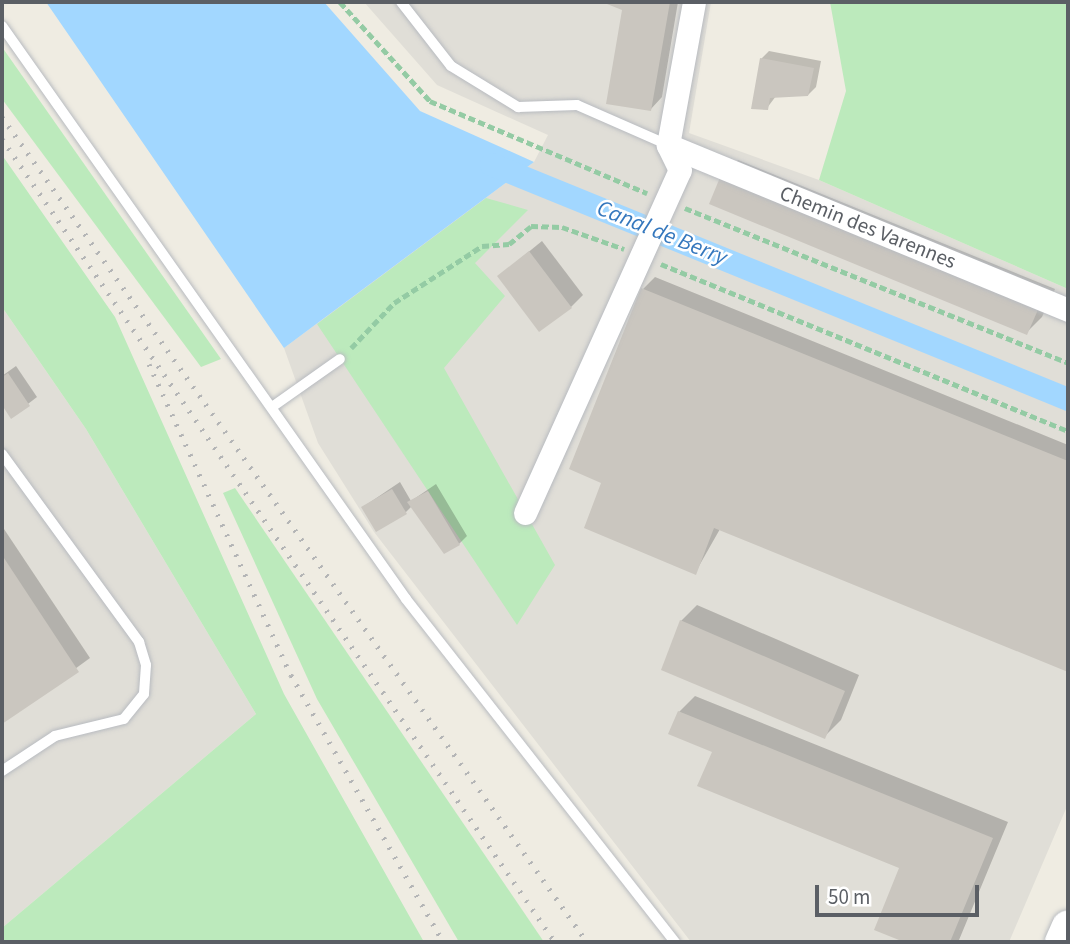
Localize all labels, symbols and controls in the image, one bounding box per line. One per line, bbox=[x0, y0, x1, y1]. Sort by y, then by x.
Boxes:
street label: Chemin des Varennes bbox=[776, 180, 960, 274]
water label: Canal de Berry bbox=[593, 194, 731, 272]
scale bar bbox=[818, 870, 982, 914]
text: 50 m bbox=[828, 882, 870, 912]

